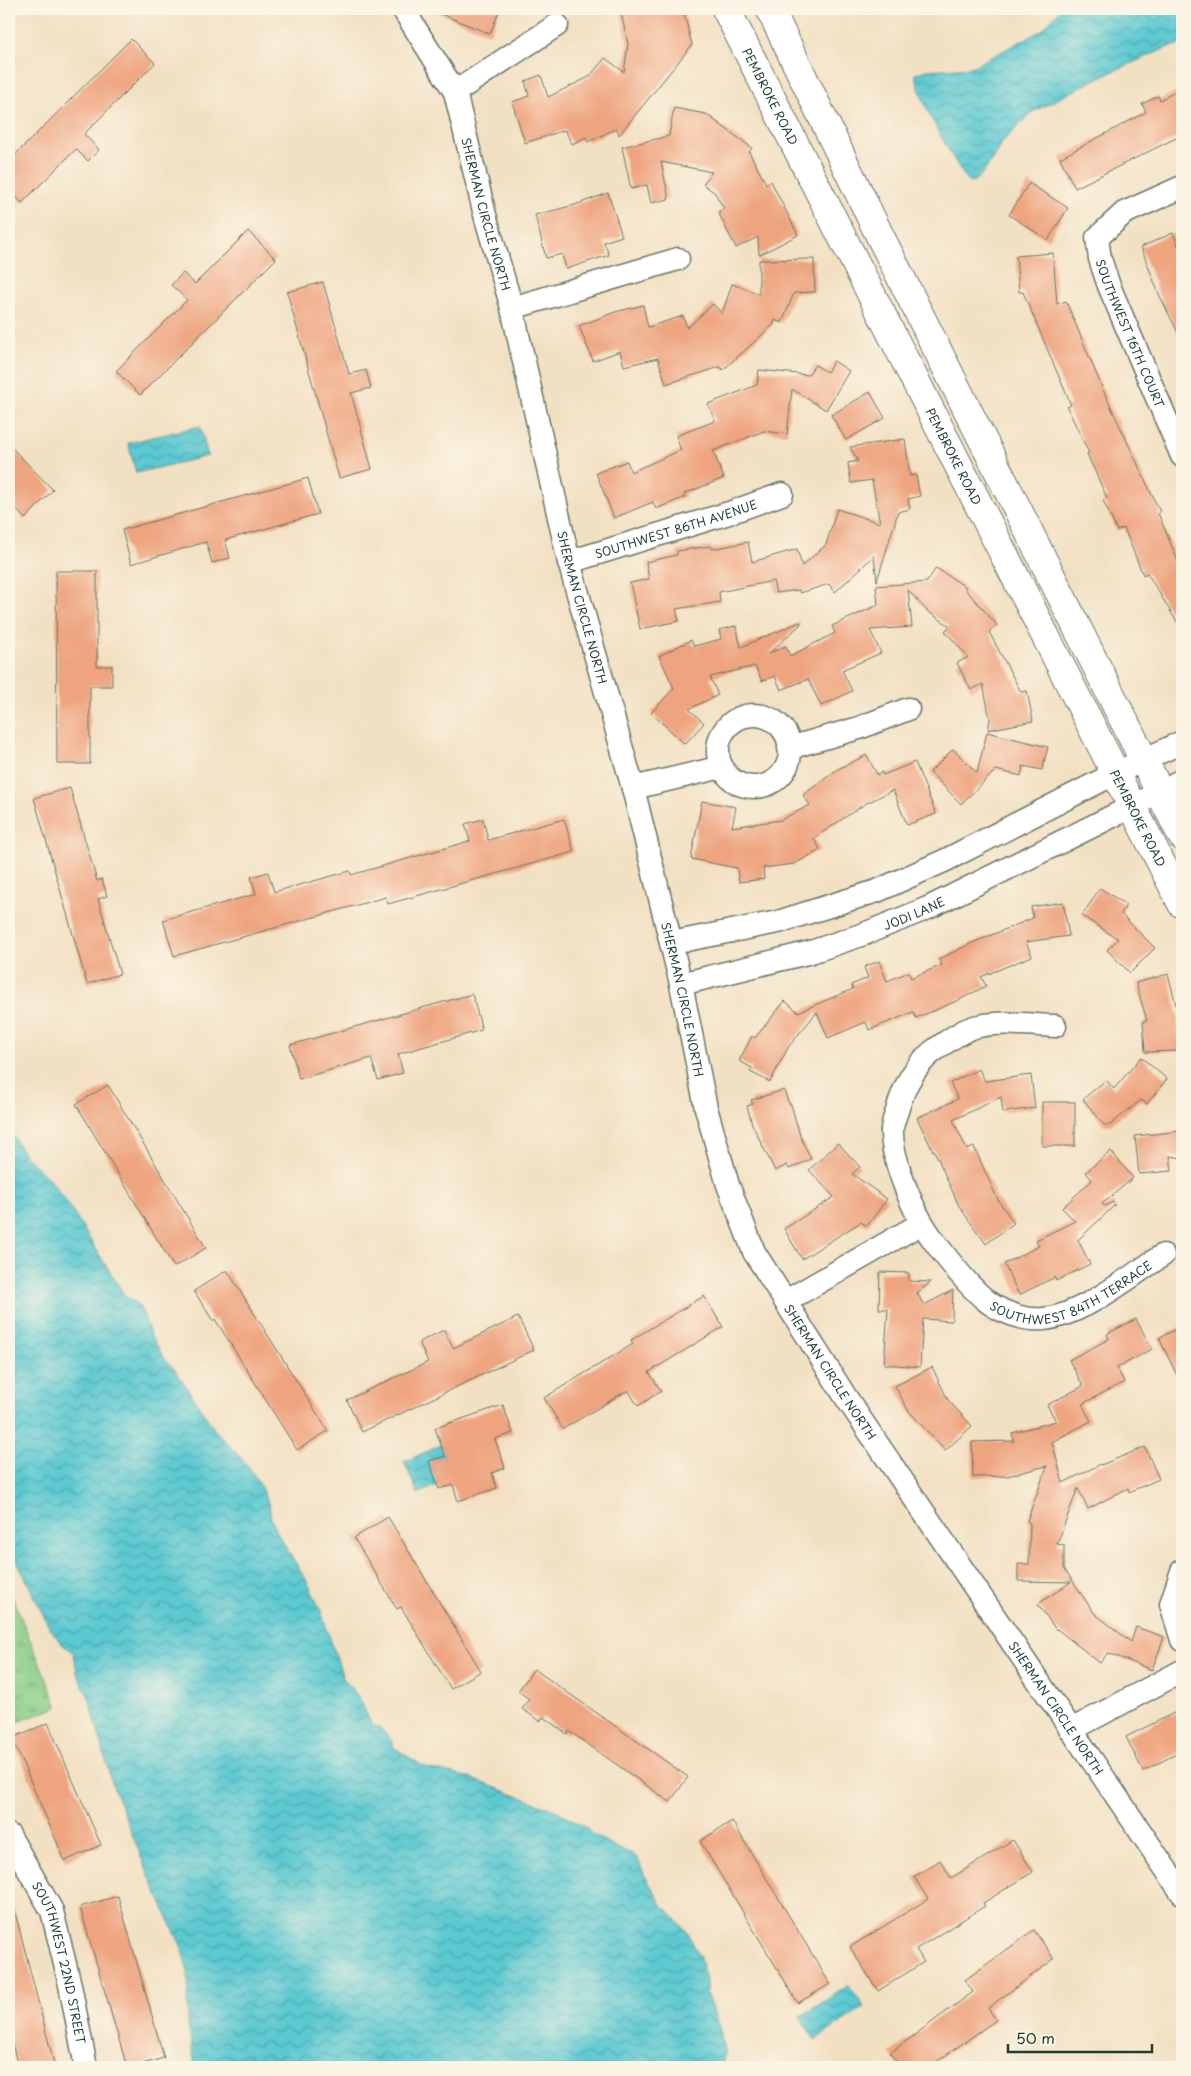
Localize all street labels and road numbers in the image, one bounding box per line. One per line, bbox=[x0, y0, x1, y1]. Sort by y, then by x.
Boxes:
street label: PEMBROKE ROAD bbox=[738, 45, 803, 148]
street label: SHERMAN CIRCLE NORTH bbox=[457, 136, 515, 293]
street label: SOUTHWEST 16TH COURT bbox=[1092, 257, 1170, 411]
street label: PEMBROKE ROAD bbox=[922, 405, 986, 508]
street label: SOUTHWEST 86TH AVENUE bbox=[593, 495, 760, 563]
street label: SHERMAN CIRCLE NORTH bbox=[553, 529, 612, 686]
street label: PEMBROKE ROAD bbox=[1106, 766, 1170, 870]
street label: JODI LANE bbox=[881, 892, 948, 934]
street label: SHERMAN CIRCLE NORTH bbox=[657, 920, 708, 1078]
street label: SOUTHWEST 84TH TERRACE bbox=[987, 1256, 1156, 1328]
street label: SHERMAN CIRCLE NORTH bbox=[780, 1301, 881, 1443]
street label: SHERMAN CIRCLE NORTH bbox=[1005, 1638, 1108, 1778]
street label: SOUTHWEST 22ND STREET bbox=[28, 1878, 90, 2046]

